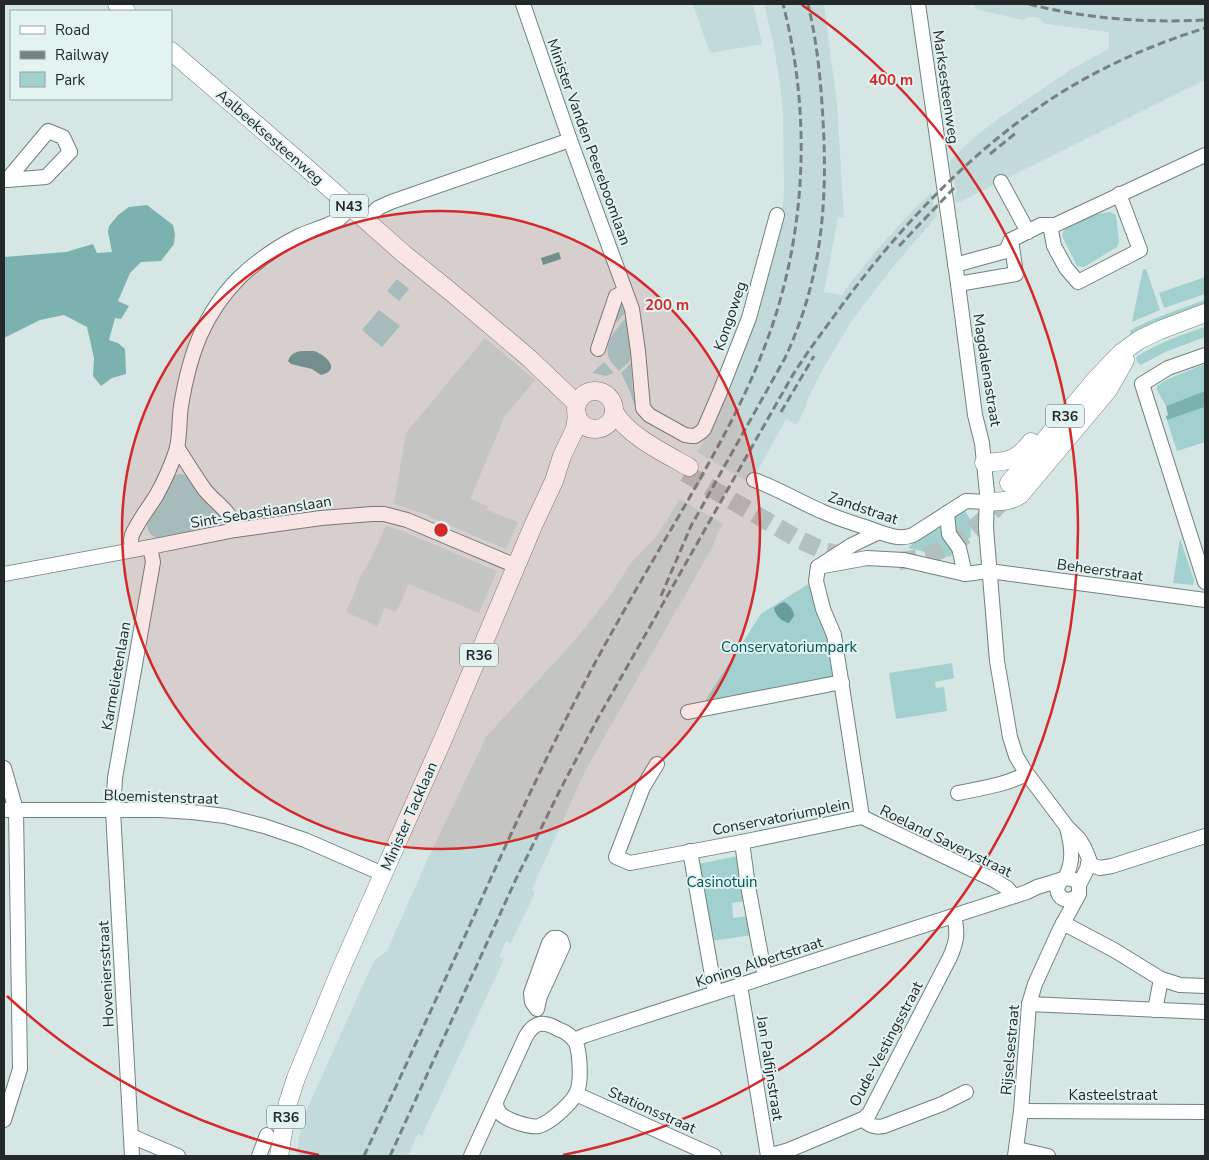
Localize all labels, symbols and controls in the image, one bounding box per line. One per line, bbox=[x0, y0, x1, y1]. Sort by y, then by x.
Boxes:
legend bbox=[10, 10, 172, 100]
text: Road bbox=[55, 20, 90, 40]
street label: Marksesteenweg bbox=[928, 29, 964, 145]
street label: Minister Vanden Peereboomlaan bbox=[542, 36, 636, 248]
text: Railway bbox=[55, 45, 109, 65]
text: Park bbox=[55, 70, 85, 90]
text: 400 m bbox=[869, 70, 913, 90]
street label: Aalbeeksesteenweg bbox=[212, 85, 328, 189]
road number: N43 bbox=[330, 195, 368, 218]
street label: Kongoweg bbox=[709, 279, 751, 353]
text: 200 m bbox=[645, 295, 689, 315]
street label: Magdalenastraat bbox=[968, 312, 1006, 429]
road number: R36 bbox=[1046, 404, 1084, 428]
street label: Zandstraat bbox=[825, 487, 901, 530]
street label: Sint-Sebastiaanslaan bbox=[189, 491, 333, 533]
centre of rings bbox=[432, 521, 450, 539]
street label: Beheerstraat bbox=[1056, 554, 1145, 586]
street label: Karmelietenlaan bbox=[97, 620, 135, 732]
park label: Conservatoriumpark bbox=[721, 637, 858, 657]
road number: R36 bbox=[460, 644, 498, 666]
street label: Minister Tacklaan bbox=[376, 759, 442, 873]
street label: Bloemistenstraat bbox=[103, 785, 219, 809]
street label: Conservatoriumplein bbox=[711, 794, 851, 840]
street label: Roeland Saverystraat bbox=[877, 800, 1016, 882]
park label: Casinotuin bbox=[687, 872, 757, 892]
street label: Hoveniersstraat bbox=[93, 920, 119, 1028]
street label: Koning Albertstraat bbox=[693, 932, 826, 992]
street label: Oude-Vestingsstraat bbox=[845, 977, 928, 1110]
street label: Rijselsestraat bbox=[996, 1003, 1024, 1096]
street label: Jan Palfijnstraat bbox=[752, 1013, 788, 1123]
street label: Stationsstraat bbox=[605, 1082, 700, 1139]
street label: Kasteelstraat bbox=[1069, 1085, 1158, 1105]
road number: R36 bbox=[267, 1106, 305, 1128]

